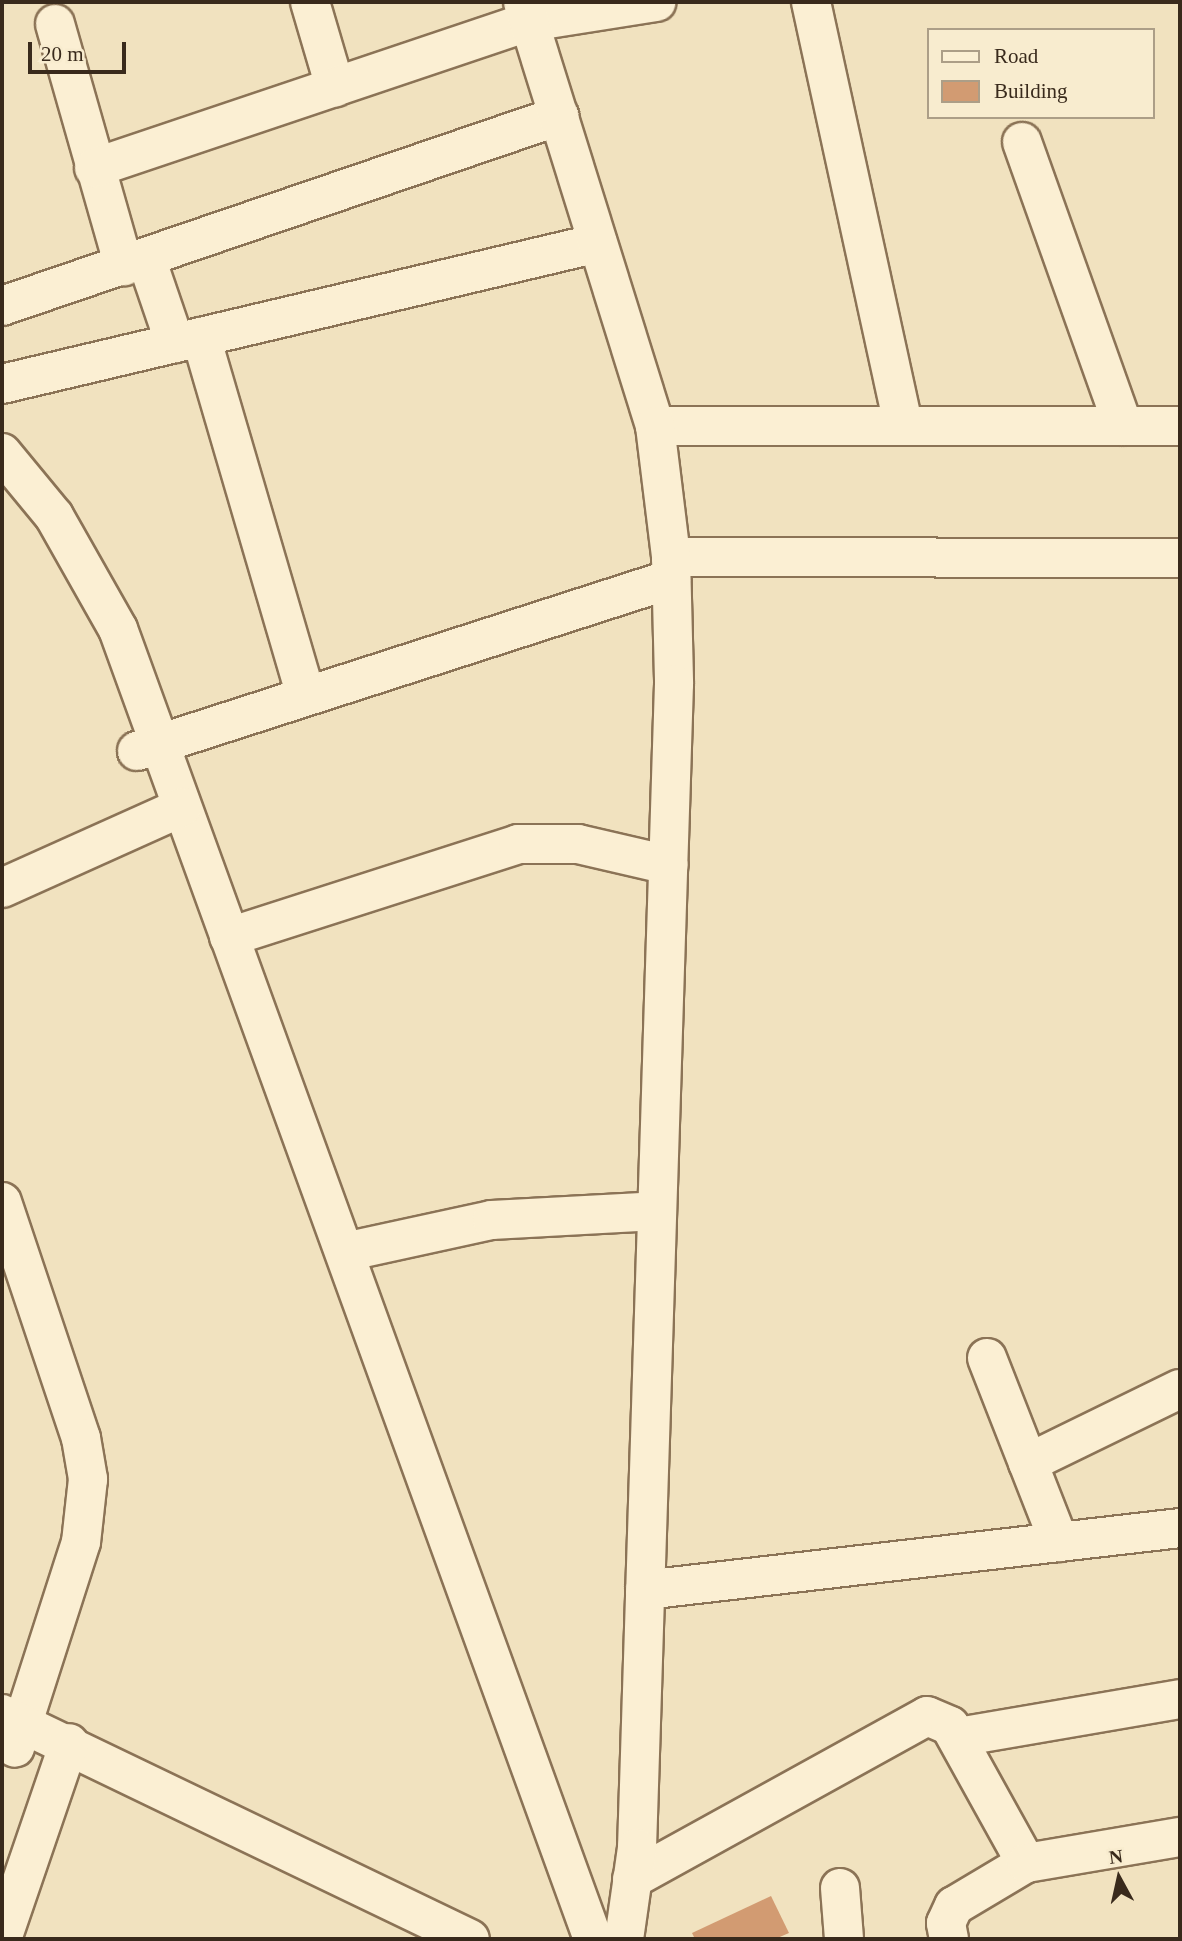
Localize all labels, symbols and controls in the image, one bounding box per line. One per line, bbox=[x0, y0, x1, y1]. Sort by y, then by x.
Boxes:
scale bar bbox=[32, 28, 130, 72]
legend bbox=[926, 28, 1154, 119]
text: 20 m bbox=[41, 42, 84, 66]
text: Road bbox=[994, 44, 1038, 68]
text: Building bbox=[994, 79, 1068, 103]
north arrow bbox=[1084, 1843, 1154, 1913]
text: N bbox=[1108, 1845, 1124, 1868]

